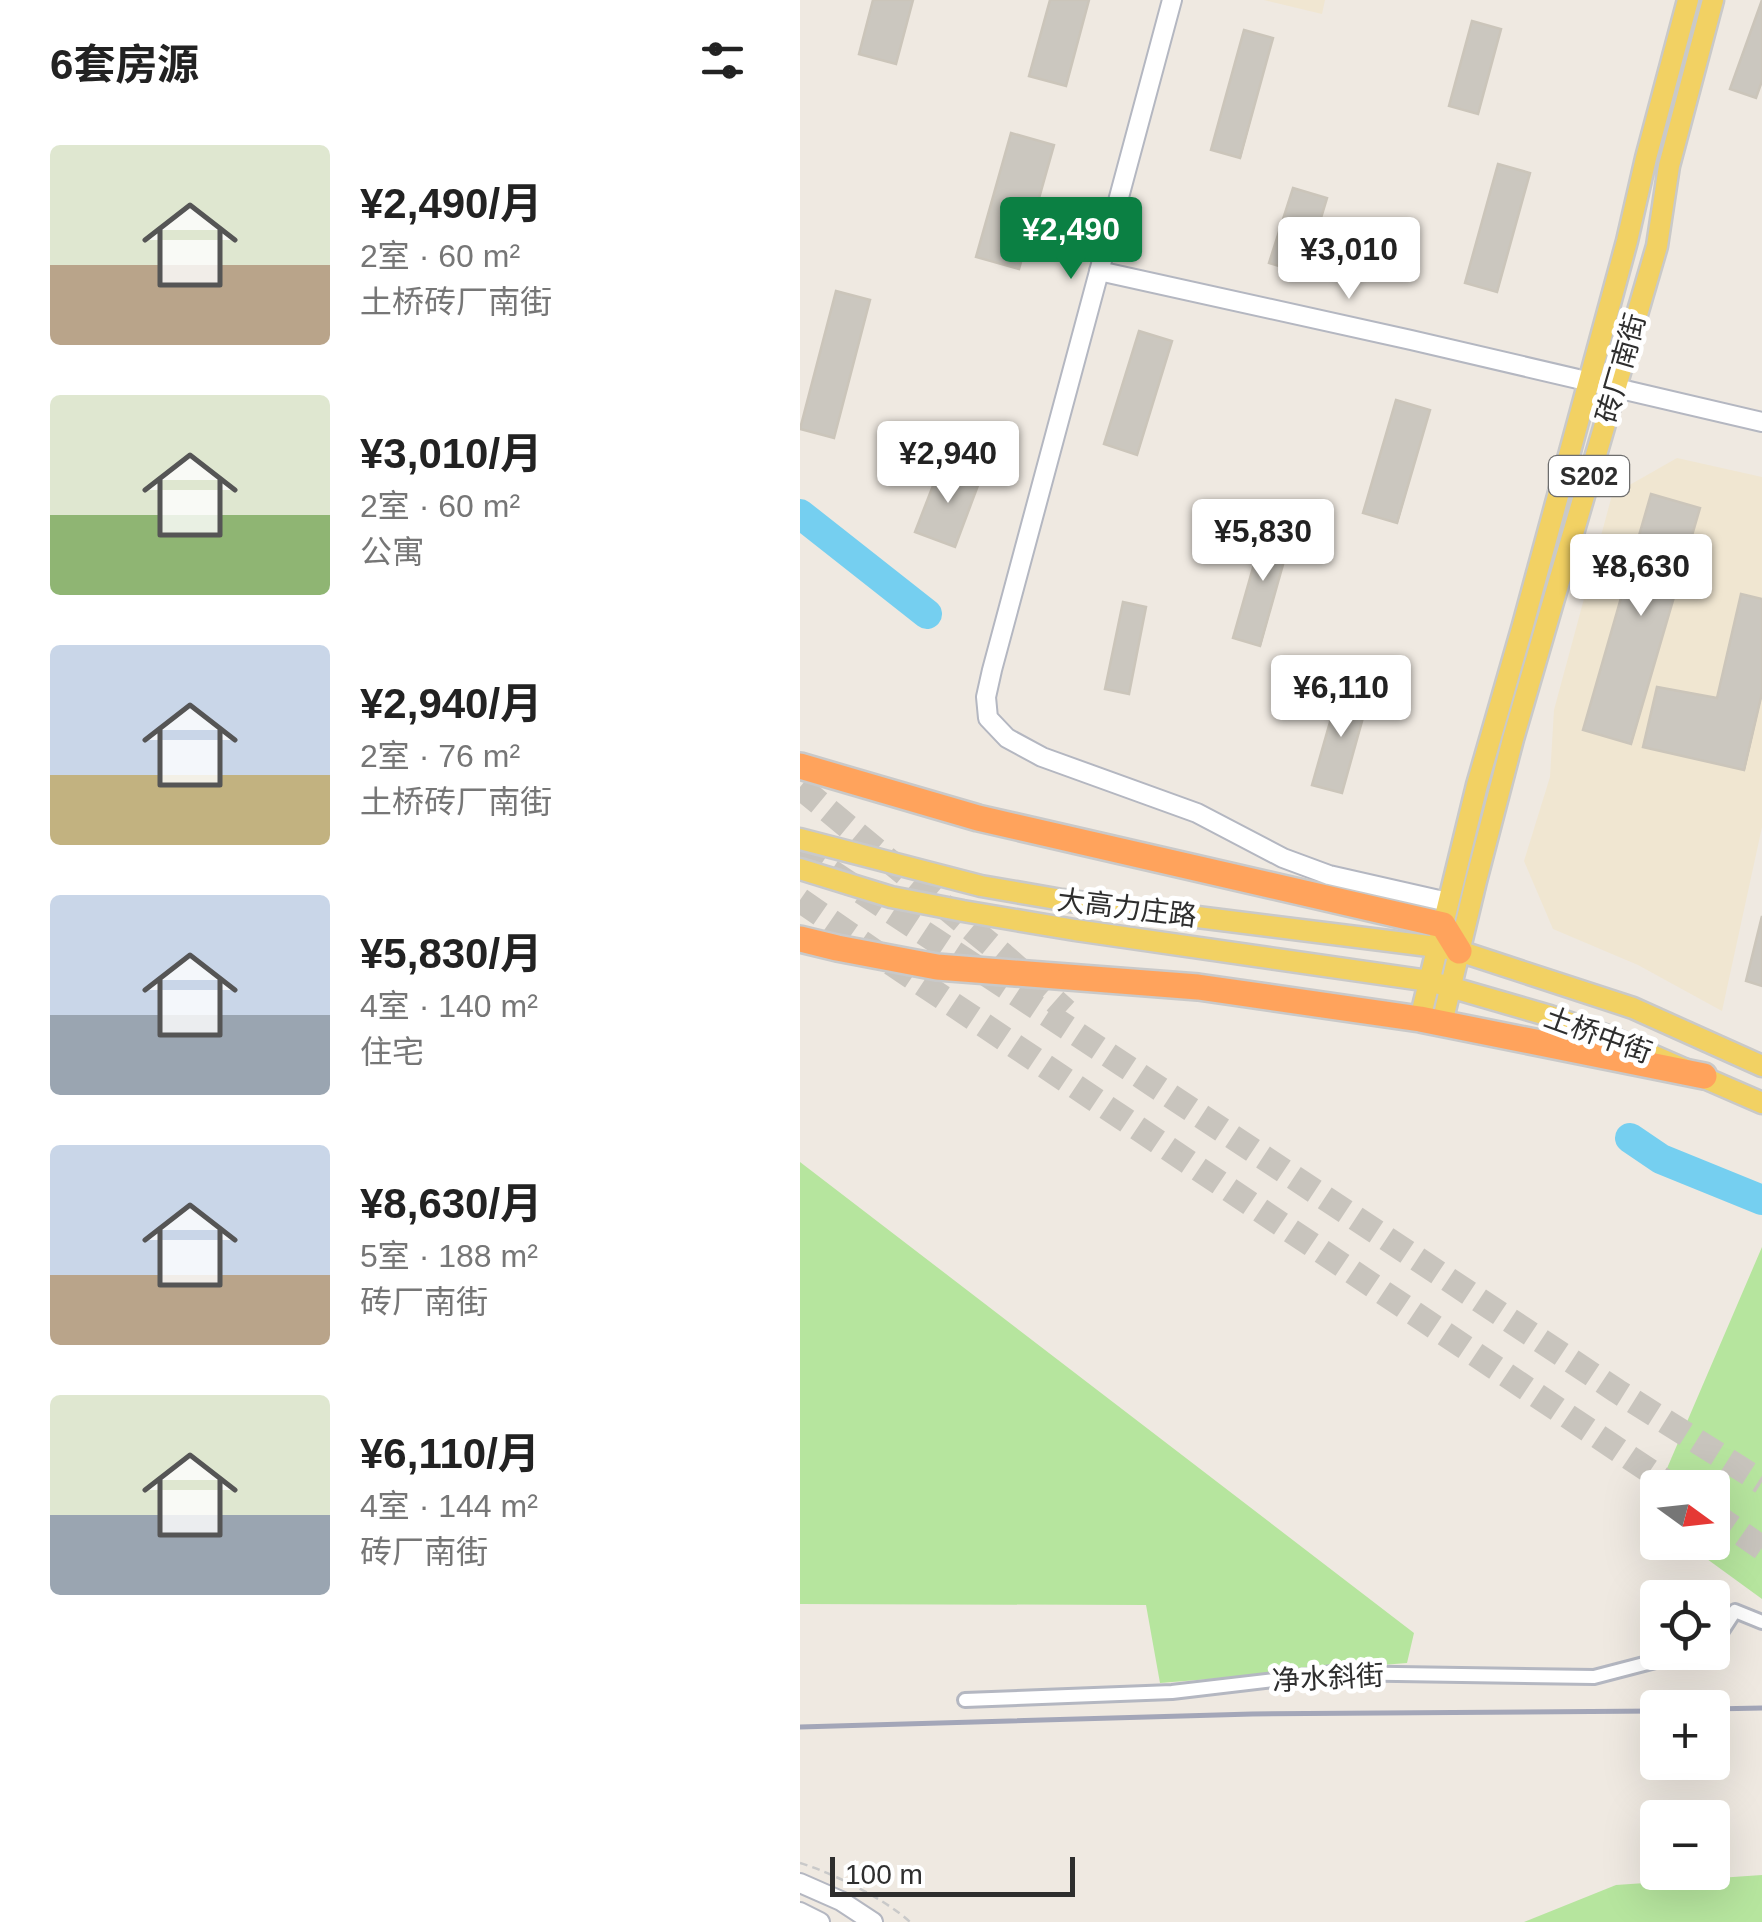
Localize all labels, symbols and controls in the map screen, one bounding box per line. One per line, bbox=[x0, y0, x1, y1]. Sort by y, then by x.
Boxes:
icon: filters bbox=[695, 33, 750, 88]
text: 6套房源 bbox=[50, 41, 199, 88]
text: ¥2,490/月 bbox=[360, 180, 542, 227]
icon: home bbox=[130, 185, 250, 305]
pin: ¥2,490 bbox=[990, 197, 1152, 282]
text: ¥2,490 bbox=[1022, 211, 1120, 247]
pin: ¥3,010 bbox=[1268, 217, 1430, 302]
text: ¥3,010 bbox=[1300, 231, 1398, 267]
text: 2室 · 60 m² bbox=[360, 238, 520, 274]
text: 土桥砖厂南街 bbox=[360, 284, 552, 320]
street label: 砖厂南街 bbox=[1591, 310, 1651, 426]
pin: ¥2,940 bbox=[867, 421, 1029, 506]
text: ¥3,010/月 bbox=[360, 430, 542, 477]
icon: home bbox=[130, 435, 250, 555]
text: ¥2,940 bbox=[899, 435, 997, 471]
road number: S202 bbox=[1549, 456, 1629, 496]
text: 2室 · 60 m² bbox=[360, 488, 520, 524]
pin: ¥5,830 bbox=[1182, 499, 1344, 584]
text: ¥5,830 bbox=[1214, 513, 1312, 549]
text: 公寓 bbox=[360, 534, 424, 570]
pin: ¥8,630 bbox=[1560, 534, 1722, 619]
text: ¥8,630 bbox=[1592, 548, 1690, 584]
pin: ¥6,110 bbox=[1260, 655, 1422, 740]
text: ¥6,110 bbox=[1293, 669, 1389, 705]
text: ¥2,940/月 bbox=[360, 680, 542, 727]
icon: home bbox=[130, 685, 250, 805]
text: 2室 · 76 m² bbox=[360, 738, 520, 774]
text: 土桥砖厂南街 bbox=[360, 784, 552, 820]
street label: 大高力庄路 bbox=[1056, 884, 1198, 932]
text: ¥5,830/月 bbox=[360, 930, 542, 977]
icon: home bbox=[130, 935, 250, 1055]
text: 4室 · 140 m² bbox=[360, 988, 538, 1024]
street label: 土桥中街 bbox=[1540, 1001, 1656, 1069]
text: 住宅 bbox=[360, 1034, 424, 1070]
text: ¥8,630/月 bbox=[360, 1180, 542, 1227]
icon: home bbox=[130, 1185, 250, 1305]
text: 5室 · 188 m² bbox=[360, 1238, 538, 1274]
text: 砖厂南街 bbox=[360, 1284, 488, 1320]
text: ¥6,110/月 bbox=[360, 1430, 540, 1477]
icon: home bbox=[130, 1435, 250, 1555]
north arrow bbox=[1640, 1470, 1730, 1560]
map controls bbox=[1640, 1470, 1730, 1890]
text: 4室 · 144 m² bbox=[360, 1488, 538, 1524]
text: 砖厂南街 bbox=[360, 1534, 488, 1570]
button: locate bbox=[1640, 1580, 1730, 1670]
street label: 净水斜街 bbox=[1271, 1660, 1385, 1696]
button: + bbox=[1640, 1690, 1730, 1780]
button: − bbox=[1640, 1800, 1730, 1890]
scale bar bbox=[830, 1852, 1075, 1896]
text: 100 m bbox=[845, 1859, 923, 1890]

